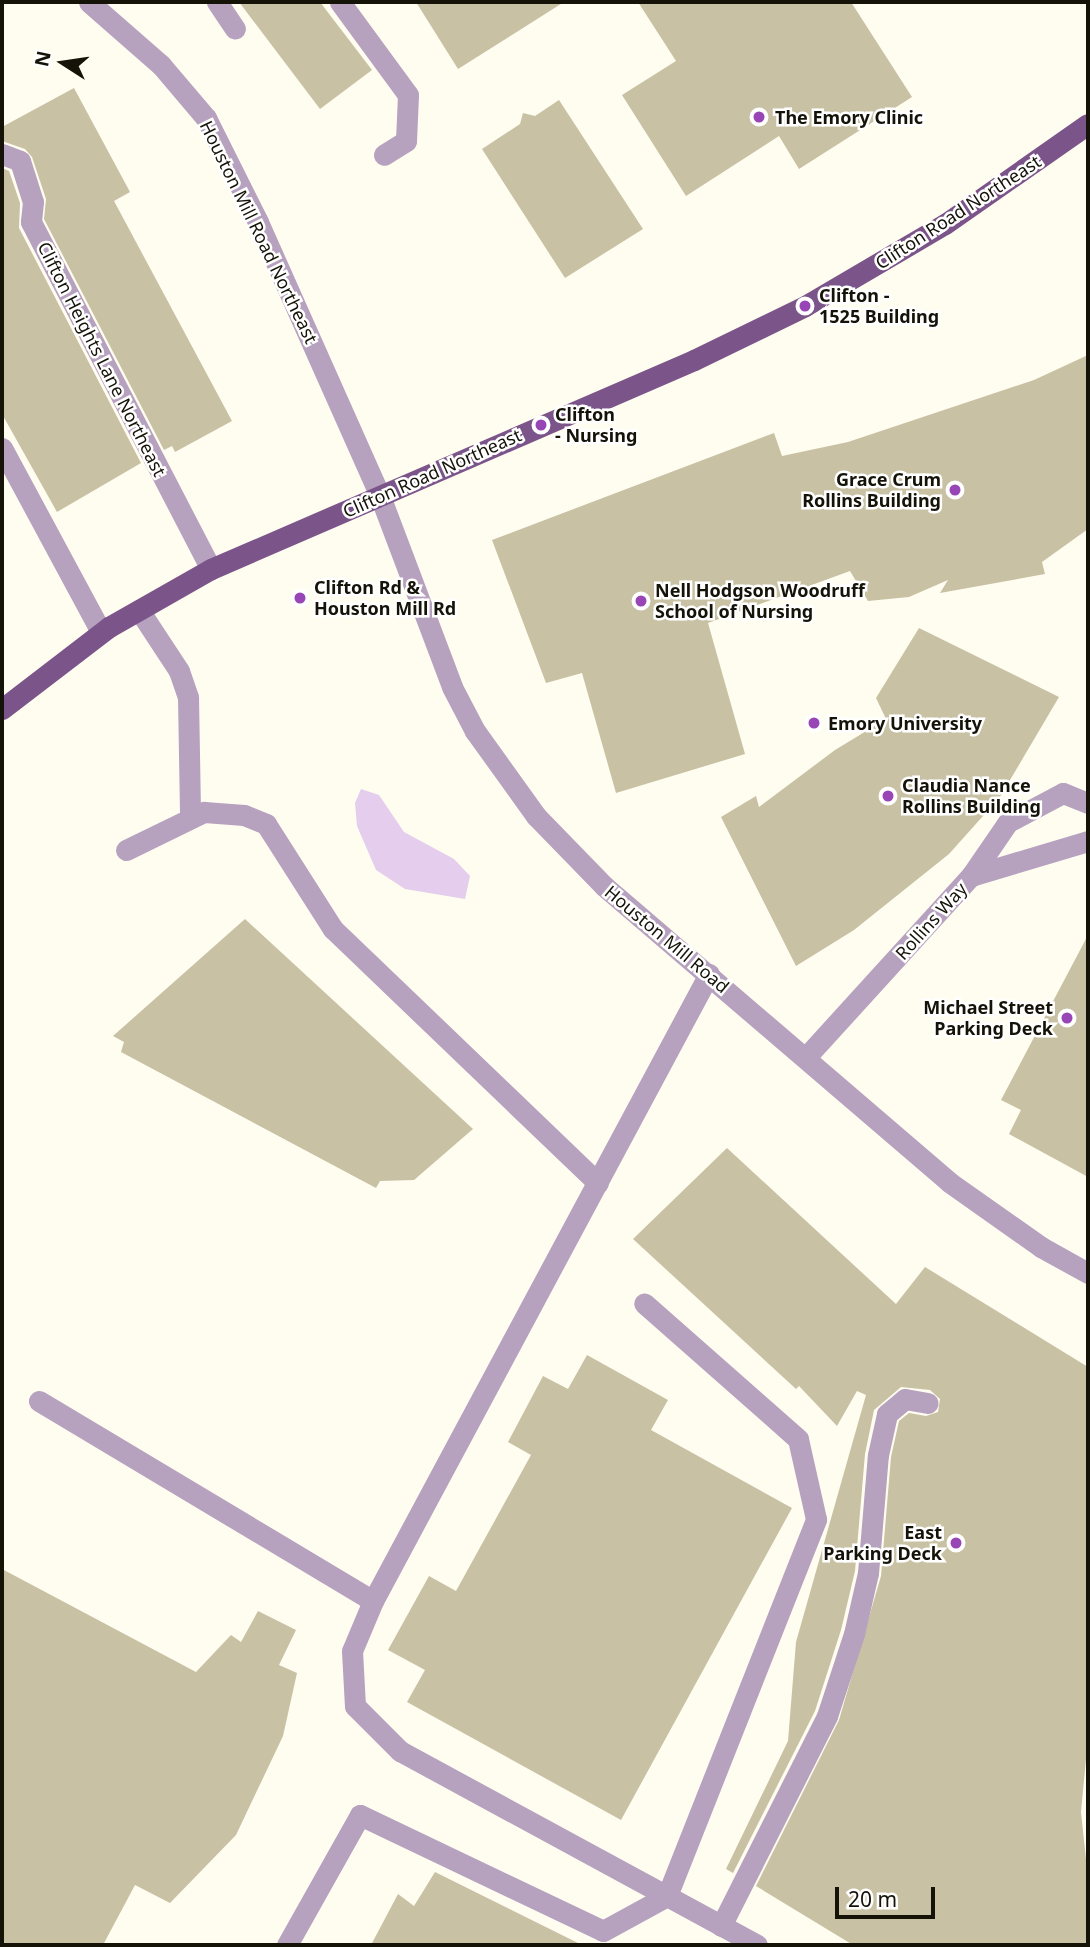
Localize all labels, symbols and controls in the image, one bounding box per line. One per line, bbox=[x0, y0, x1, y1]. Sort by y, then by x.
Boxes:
north arrow bbox=[28, 28, 98, 98]
text: N bbox=[28, 48, 57, 69]
place label: The Emory Clinic bbox=[775, 106, 923, 128]
marker: The Emory Clinic bbox=[749, 107, 769, 127]
street label: Houston Mill Road Northeast bbox=[196, 117, 322, 347]
street label: Clifton Road Northeast bbox=[871, 150, 1045, 274]
street label: Clifton Heights Lane Northeast bbox=[33, 238, 171, 480]
place label: Clifton - 1525 Building bbox=[819, 285, 939, 328]
marker: Clifton - 1525 Building bbox=[797, 298, 813, 314]
place label: Clifton - Nursing bbox=[555, 404, 637, 446]
marker: Clifton - Nursing bbox=[533, 417, 549, 433]
street label: Clifton Road Northeast bbox=[339, 424, 525, 522]
place label: Grace Crum Rollins Building bbox=[802, 469, 941, 512]
marker: Grace Crum Rollins Building bbox=[947, 482, 963, 498]
place label: Clifton Rd & Houston Mill Rd bbox=[314, 577, 456, 620]
place label: Nell Hodgson Woodruff School of Nursing bbox=[655, 580, 865, 622]
marker: Clifton Rd & Houston Mill Rd bbox=[292, 590, 308, 606]
marker: Nell Hodgson Woodruff School of Nursing bbox=[633, 593, 649, 609]
place label: Emory University bbox=[828, 712, 982, 734]
marker: Emory University bbox=[806, 715, 822, 731]
place label: Claudia Nance Rollins Building bbox=[902, 775, 1041, 818]
marker: Claudia Nance Rollins Building bbox=[880, 788, 896, 804]
street label: Rollins Way bbox=[891, 878, 971, 964]
street label: Houston Mill Road bbox=[601, 881, 733, 997]
place label: Michael Street Parking Deck bbox=[923, 997, 1053, 1040]
marker: Michael Street Parking Deck bbox=[1059, 1010, 1075, 1026]
place label: East Parking Deck bbox=[823, 1522, 942, 1564]
marker: East Parking Deck bbox=[948, 1535, 964, 1551]
scale bar bbox=[838, 1874, 938, 1918]
text: 20 m bbox=[848, 1885, 897, 1913]

